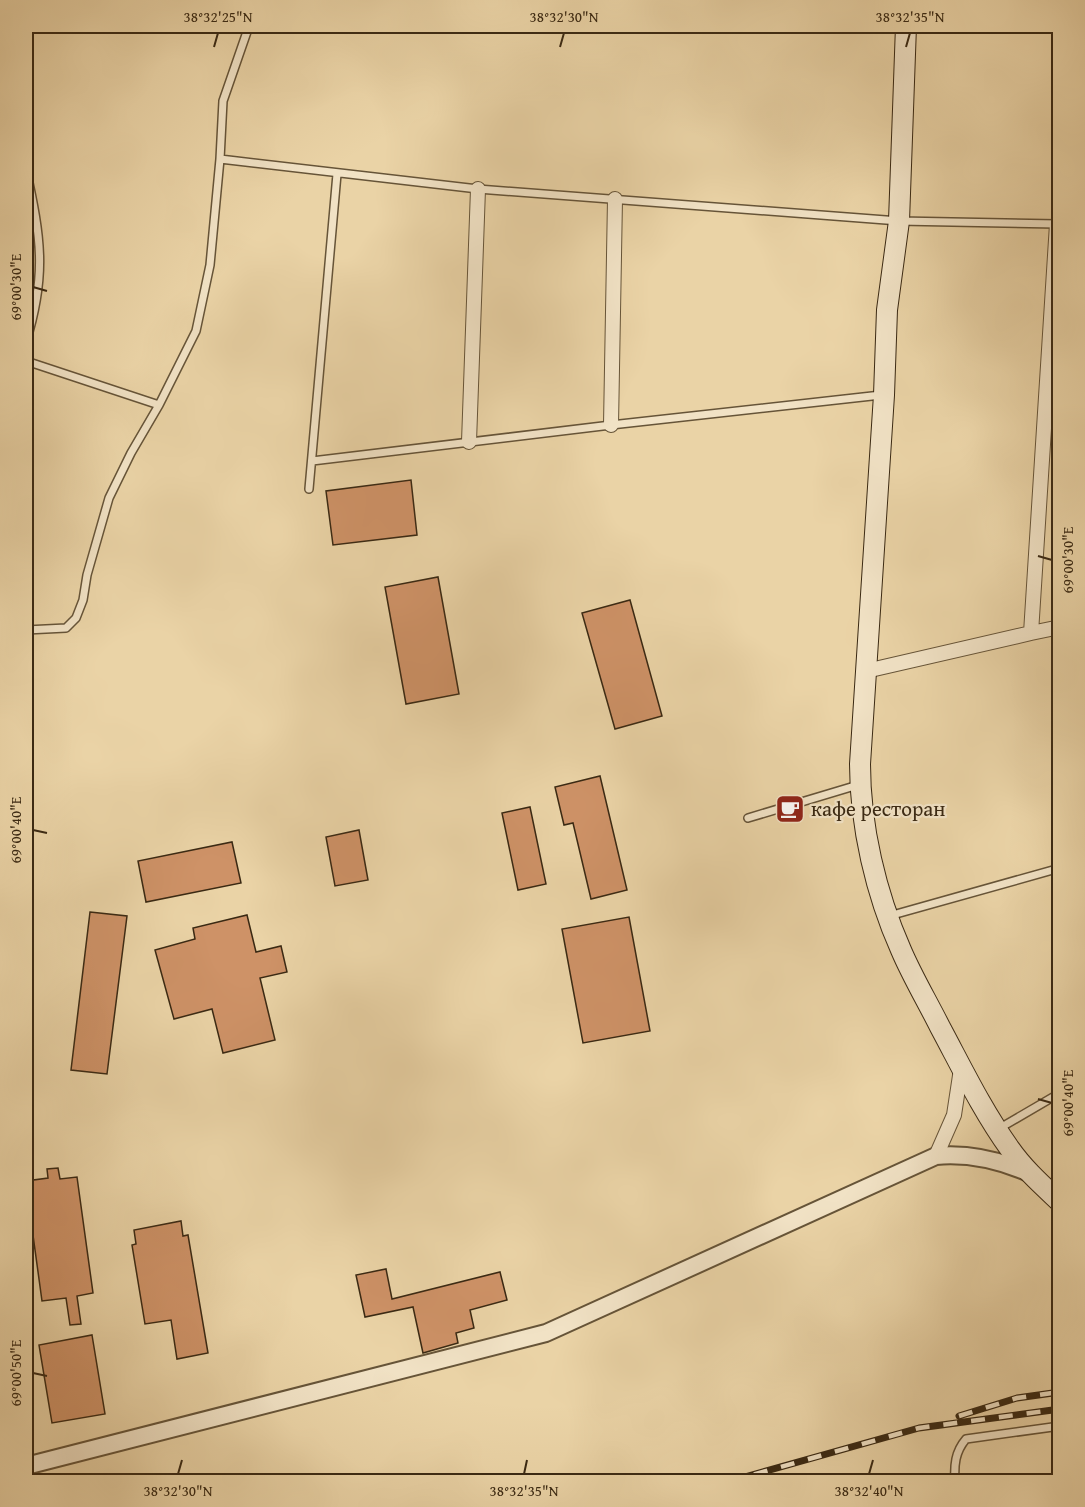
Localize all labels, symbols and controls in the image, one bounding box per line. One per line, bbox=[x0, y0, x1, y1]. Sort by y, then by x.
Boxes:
text: 38°32'25"N bbox=[184, 6, 253, 27]
text: 38°32'30"N bbox=[530, 6, 599, 27]
text: 38°32'35"N bbox=[876, 6, 945, 27]
text: 69°00'30"E bbox=[5, 253, 26, 320]
text: 69°00'30"E bbox=[1057, 526, 1078, 593]
cafe icon: кафе ресторан bbox=[774, 793, 806, 825]
place label: кафе ресторан bbox=[811, 793, 945, 824]
text: 69°00'40"E bbox=[5, 796, 26, 863]
text: 69°00'40"E bbox=[1057, 1069, 1078, 1136]
text: 69°00'50"E bbox=[5, 1339, 26, 1406]
text: 38°32'30"N bbox=[144, 1480, 213, 1501]
text: 38°32'35"N bbox=[490, 1480, 559, 1501]
text: 38°32'40"N bbox=[835, 1480, 904, 1501]

